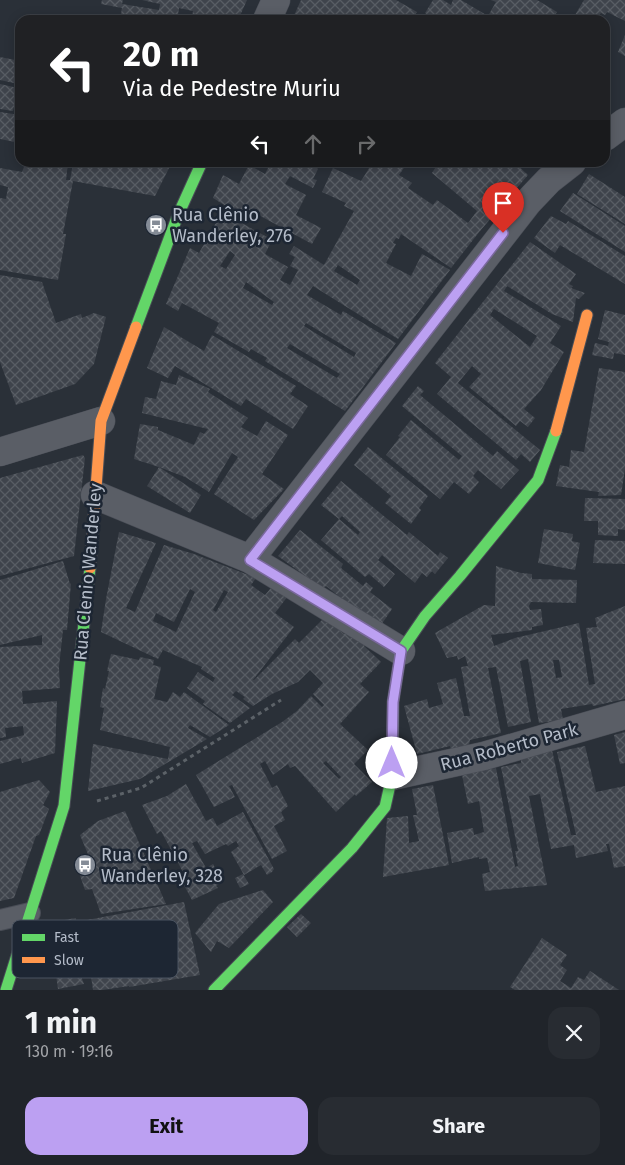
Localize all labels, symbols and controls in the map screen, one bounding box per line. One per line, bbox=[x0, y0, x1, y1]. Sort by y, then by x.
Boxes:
text: 20 m bbox=[123, 33, 199, 75]
icon: left bbox=[40, 35, 105, 100]
text: Via de Pedestre Muriu bbox=[123, 75, 341, 102]
icon: left bbox=[246, 130, 274, 158]
icon: ahead bbox=[299, 130, 327, 158]
icon: right bbox=[352, 130, 380, 158]
pin bbox=[482, 182, 524, 233]
icon: arrive bbox=[489, 189, 517, 217]
place label: Rua Clênio Wanderley, 276 bbox=[172, 204, 292, 247]
bus stop icon: Rua Clênio Wanderley, 276 bbox=[144, 213, 168, 237]
street label: Rua Clenio Wanderley bbox=[69, 482, 107, 661]
street label: Rua Roberto Park bbox=[438, 718, 581, 776]
position arrow bbox=[365, 736, 417, 788]
place label: Rua Clênio Wanderley, 328 bbox=[101, 844, 223, 887]
bus stop icon: Rua Clênio Wanderley, 328 bbox=[73, 853, 97, 877]
legend bbox=[12, 920, 178, 978]
text: Fast bbox=[54, 929, 80, 946]
text: Slow bbox=[54, 952, 84, 969]
text: 1 min bbox=[25, 1005, 97, 1041]
button: close bbox=[548, 1007, 600, 1059]
text: 130 m · 19:16 bbox=[25, 1042, 113, 1061]
button: Exit bbox=[25, 1097, 308, 1155]
button: Share bbox=[318, 1097, 600, 1155]

